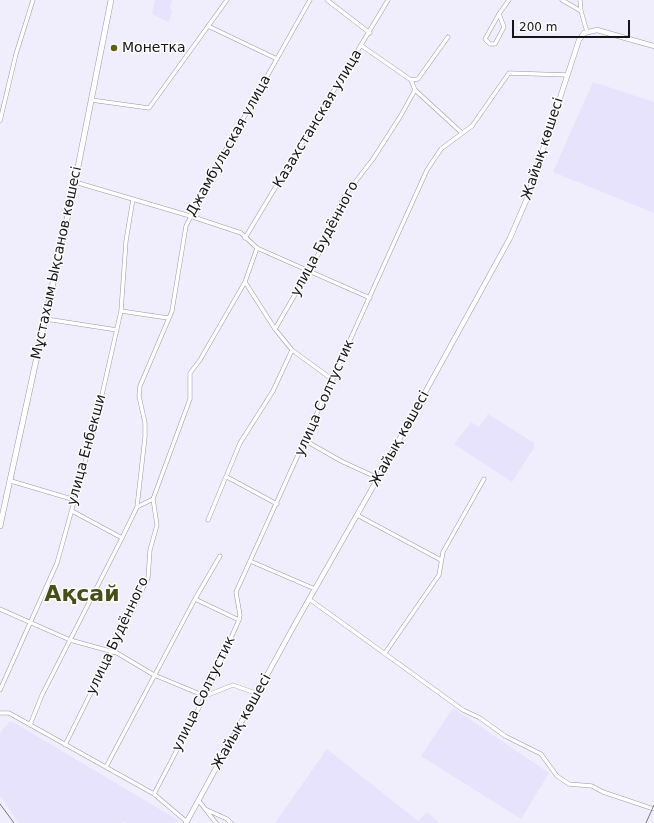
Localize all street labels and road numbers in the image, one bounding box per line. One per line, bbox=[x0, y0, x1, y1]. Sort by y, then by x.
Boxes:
street label: Казахстанская улица bbox=[270, 47, 366, 191]
street label: Джамбульская улица bbox=[183, 72, 275, 220]
street label: Жайық көшесі bbox=[519, 96, 567, 202]
street label: Мұстахым Ықсанов көшесі bbox=[28, 165, 86, 361]
street label: улица Будённого bbox=[288, 179, 362, 299]
street label: улица Солтустик bbox=[292, 337, 358, 459]
street label: Жайық көшесі bbox=[367, 388, 433, 490]
street label: улица Енбекши bbox=[64, 393, 110, 507]
street label: улица Будённого bbox=[83, 575, 153, 697]
street label: улица Солтустик bbox=[169, 634, 239, 754]
street label: Жайық көшесі bbox=[209, 671, 275, 773]

